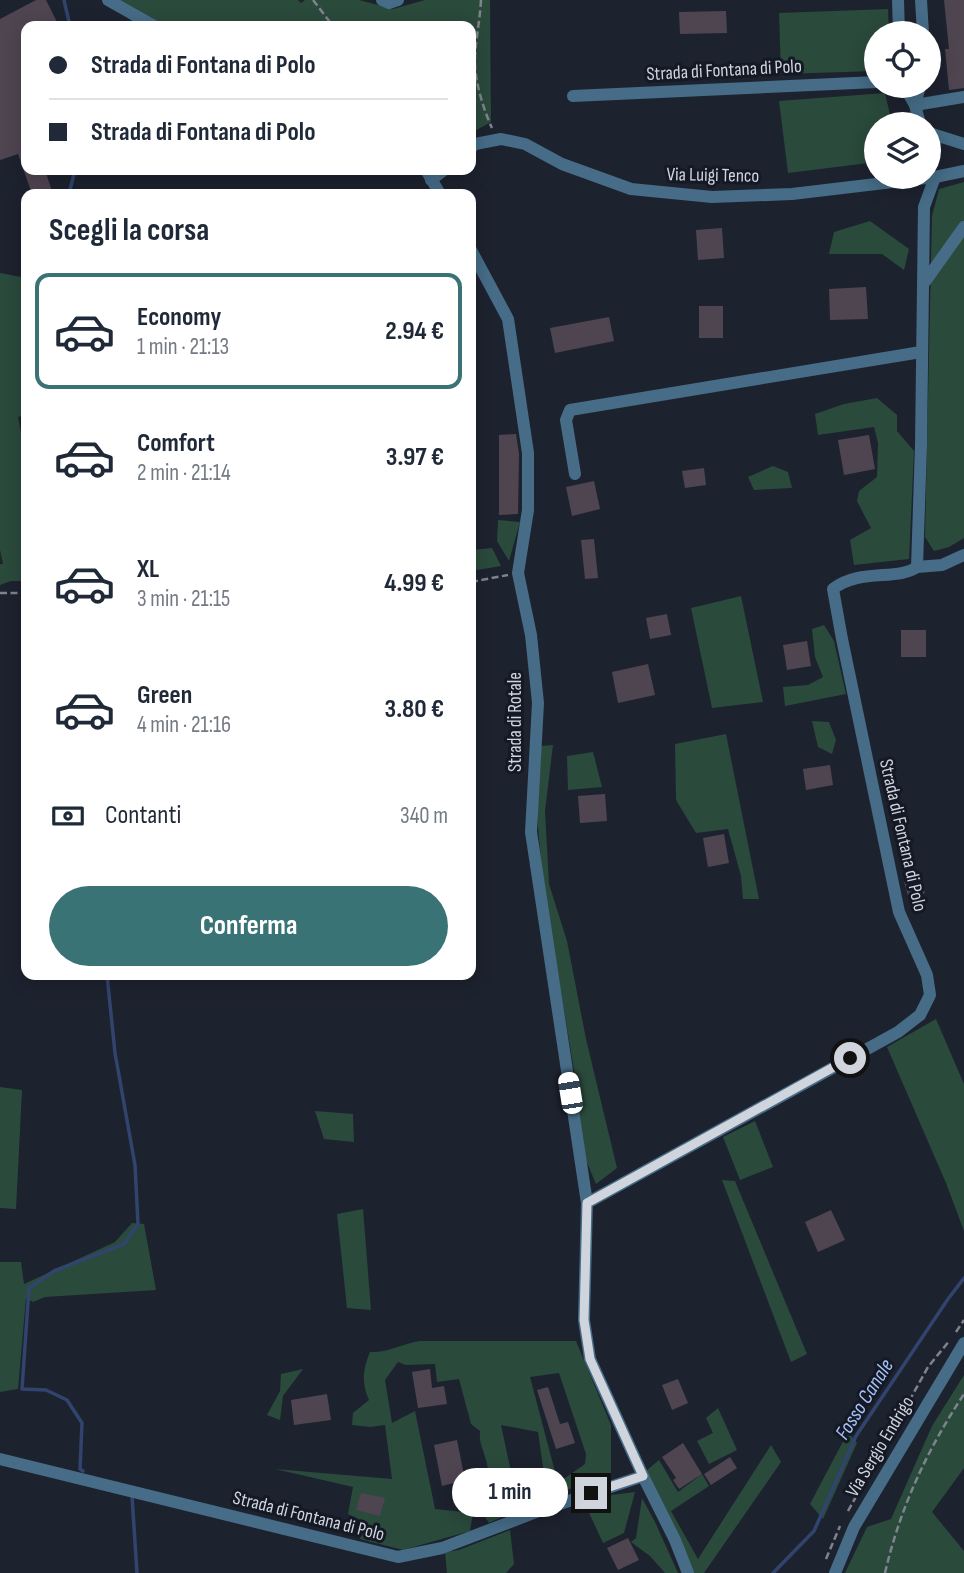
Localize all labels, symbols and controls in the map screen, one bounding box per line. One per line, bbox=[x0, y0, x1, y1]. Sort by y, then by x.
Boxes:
map controls bbox=[864, 21, 941, 189]
button: locate bbox=[864, 21, 941, 98]
text: Strada di Fontana di Polo bbox=[91, 50, 316, 81]
street label: Strada di Fontana di Polo bbox=[646, 55, 802, 86]
button: layers bbox=[864, 112, 941, 189]
text: Strada di Fontana di Polo bbox=[91, 117, 316, 148]
street label: Via Luigi Tenco bbox=[666, 163, 760, 188]
text: Scegli la corsa bbox=[49, 211, 209, 250]
icon: car bbox=[53, 300, 116, 363]
text: Economy bbox=[137, 302, 221, 333]
text: 2.94 € bbox=[385, 316, 444, 347]
text: 1 min · 21:13 bbox=[137, 333, 229, 361]
icon: car bbox=[53, 426, 116, 489]
text: Comfort bbox=[137, 428, 215, 459]
text: 3.97 € bbox=[386, 442, 444, 473]
text: 2 min · 21:14 bbox=[137, 459, 231, 487]
icon: car bbox=[53, 552, 116, 615]
text: XL bbox=[137, 554, 159, 585]
text: 4.99 € bbox=[384, 568, 444, 599]
text: 3 min · 21:15 bbox=[137, 585, 230, 613]
street label: Strada di Rotale bbox=[504, 672, 527, 772]
icon: car bbox=[53, 678, 116, 741]
text: Green bbox=[137, 680, 192, 711]
text: 3.80 € bbox=[385, 694, 444, 725]
text: 4 min · 21:16 bbox=[137, 711, 231, 739]
street label: Strada di Fontana di Polo bbox=[874, 757, 931, 914]
icon: cash bbox=[49, 797, 87, 835]
text: Contanti bbox=[105, 800, 181, 831]
text: 340 m bbox=[400, 802, 448, 830]
button: Conferma bbox=[49, 886, 448, 966]
route start bbox=[834, 1042, 866, 1074]
car bbox=[557, 1071, 584, 1115]
water label: Fosso Canale bbox=[830, 1354, 899, 1444]
street label: Via Sergio Endrigo bbox=[841, 1392, 919, 1501]
callout: 1 min bbox=[451, 1468, 566, 1518]
route end bbox=[575, 1477, 607, 1509]
text: 1 min bbox=[489, 1478, 531, 1506]
street label: Strada di Fontana di Polo bbox=[230, 1486, 387, 1546]

